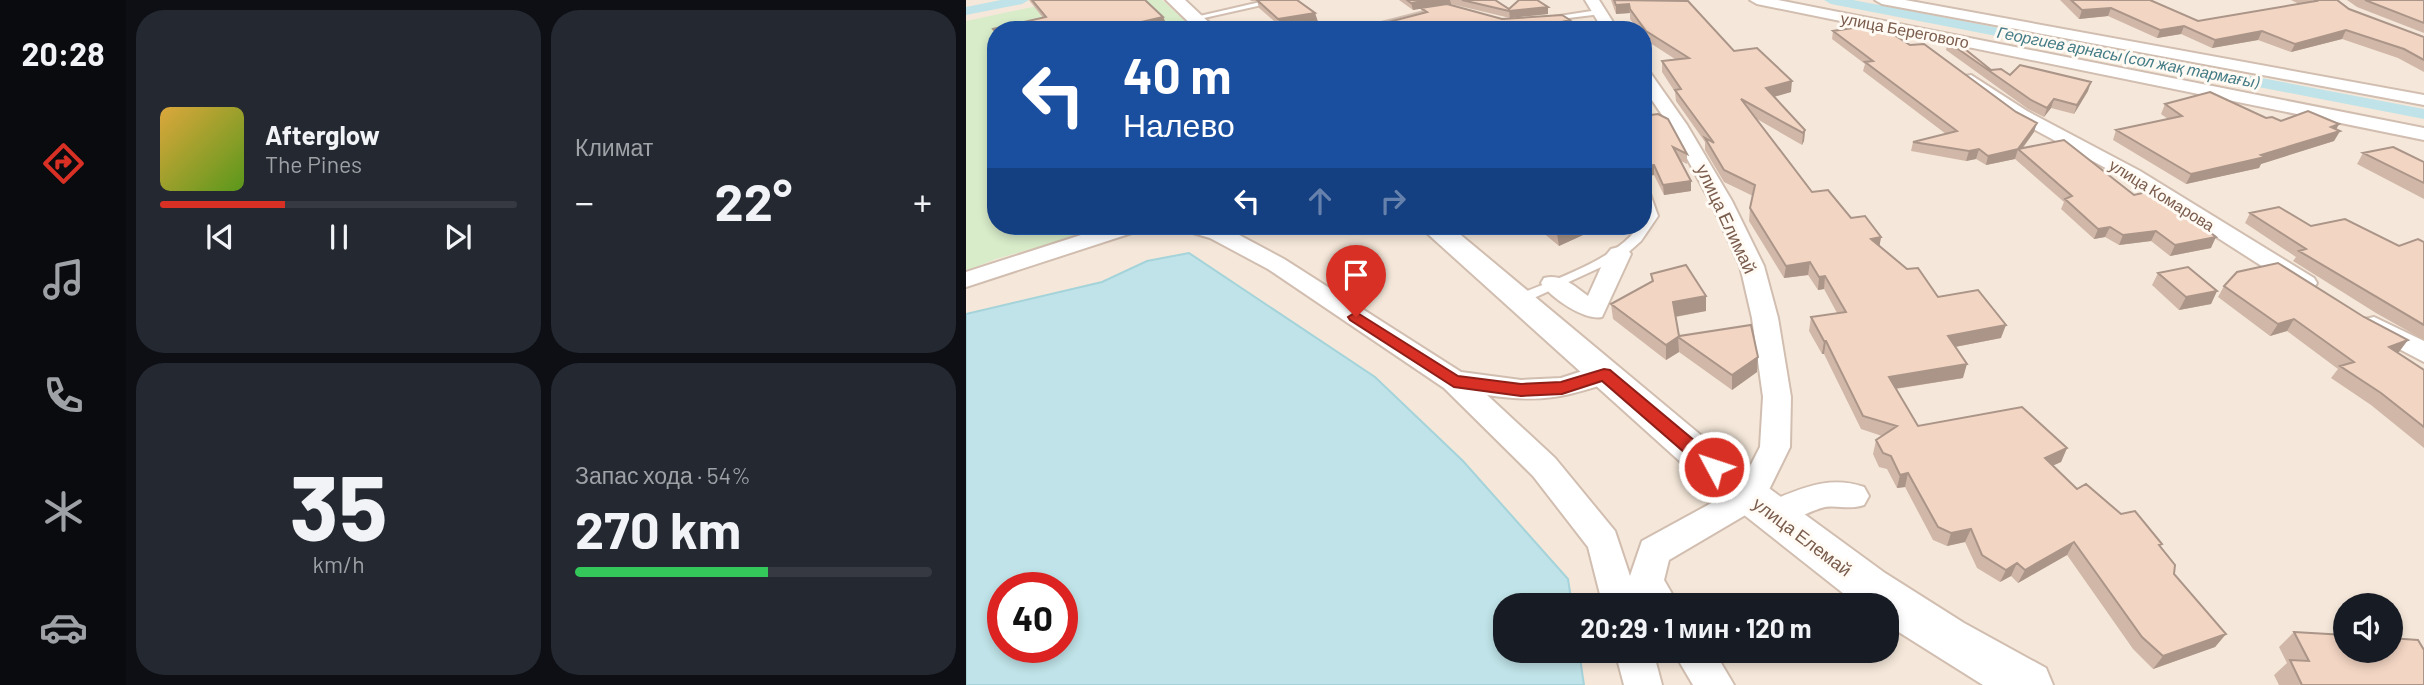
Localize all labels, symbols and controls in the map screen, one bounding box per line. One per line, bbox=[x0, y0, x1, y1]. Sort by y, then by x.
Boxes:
street label: улица Берегового bbox=[1839, 8, 1971, 51]
water label: Георгиев арнасы (сол жақ тармағы) bbox=[1996, 22, 2261, 91]
text: 20:28 bbox=[21, 34, 105, 72]
text: 40 m bbox=[1123, 45, 1231, 104]
icon: left bbox=[1008, 49, 1099, 140]
text: Налево bbox=[1123, 105, 1235, 143]
text: Afterglow bbox=[265, 119, 380, 150]
text: Климат bbox=[575, 133, 653, 161]
icon: directions bbox=[39, 139, 88, 188]
text: The Pines bbox=[265, 150, 362, 178]
street label: улица Комарова bbox=[2106, 155, 2218, 235]
street label: улица Елимай bbox=[1692, 160, 1762, 277]
text: 22° bbox=[715, 169, 792, 231]
text: − bbox=[575, 178, 594, 224]
text: + bbox=[913, 178, 932, 224]
icon: left bbox=[1228, 182, 1266, 220]
icon: ahead bbox=[1301, 182, 1339, 220]
icon: right bbox=[1374, 182, 1412, 220]
icon: previous bbox=[201, 218, 239, 256]
icon: pause bbox=[320, 218, 358, 256]
icon: next bbox=[439, 218, 477, 256]
pin bbox=[1326, 245, 1386, 317]
icon: music bbox=[39, 255, 88, 304]
icon: arrive bbox=[1337, 256, 1375, 294]
icon: phone bbox=[39, 371, 88, 420]
position arrow bbox=[1677, 430, 1751, 504]
text: 35 bbox=[289, 450, 388, 559]
text: Запас хода · 54% bbox=[575, 461, 751, 489]
icon: climate bbox=[39, 487, 88, 536]
street label: улица Елемай bbox=[1749, 492, 1856, 581]
text: 270 km bbox=[575, 497, 741, 559]
text: km/h bbox=[312, 550, 365, 578]
speed limit sign: 40 bbox=[987, 572, 1078, 663]
map controls bbox=[2333, 593, 2403, 663]
button: sound bbox=[2333, 593, 2403, 663]
icon: car bbox=[39, 603, 88, 652]
text: 20:29 · 1 мин · 120 m bbox=[1580, 612, 1812, 643]

